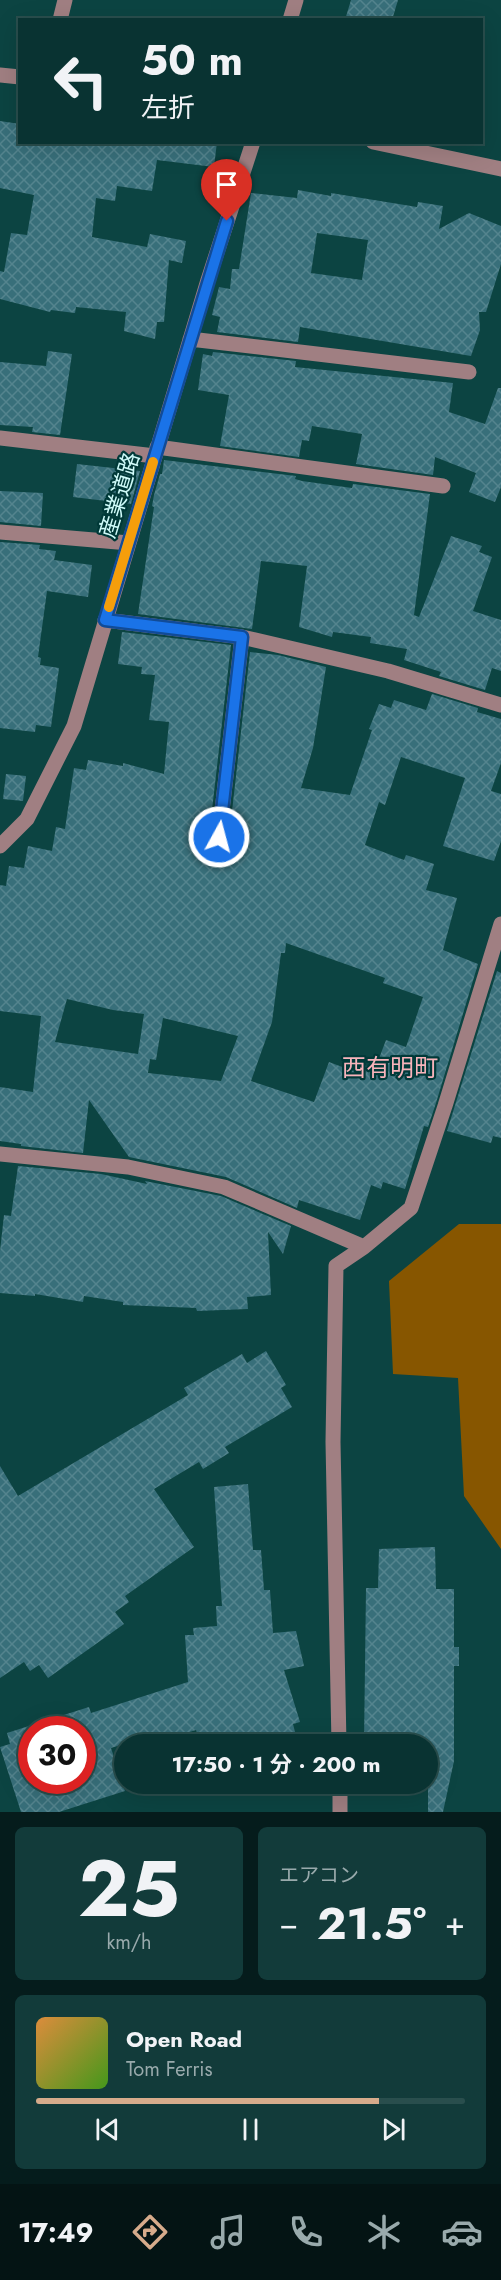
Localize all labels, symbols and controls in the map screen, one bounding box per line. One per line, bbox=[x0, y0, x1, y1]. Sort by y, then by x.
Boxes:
text: 50 m bbox=[141, 30, 243, 91]
icon: left bbox=[42, 42, 120, 120]
text: 左折 bbox=[141, 88, 195, 127]
pin bbox=[201, 159, 252, 221]
icon: arrive bbox=[210, 168, 243, 201]
street label: 産業道路 bbox=[91, 448, 147, 542]
position arrow bbox=[187, 805, 251, 869]
district label: 西有明町 bbox=[342, 1050, 438, 1085]
speed limit sign: 30 bbox=[18, 1716, 96, 1794]
text: 17:50 · 1 分 · 200 m bbox=[172, 1748, 380, 1780]
text: 25 bbox=[78, 1833, 180, 1945]
text: エアコン bbox=[279, 1861, 359, 1890]
text: 21.5° bbox=[317, 1891, 426, 1956]
text: − bbox=[279, 1900, 298, 1947]
text: + bbox=[445, 1900, 465, 1947]
text: km/h bbox=[106, 1928, 152, 1957]
text: Open Road bbox=[126, 2023, 242, 2055]
text: Tom Ferris bbox=[126, 2055, 213, 2084]
icon: previous bbox=[91, 2113, 124, 2146]
icon: pause bbox=[234, 2113, 267, 2146]
icon: next bbox=[377, 2113, 410, 2146]
icon: directions bbox=[129, 2211, 171, 2253]
icon: music bbox=[207, 2211, 249, 2253]
icon: phone bbox=[285, 2211, 327, 2253]
icon: climate bbox=[363, 2211, 405, 2253]
icon: car bbox=[441, 2211, 483, 2253]
text: 17:49 bbox=[18, 2213, 94, 2252]

